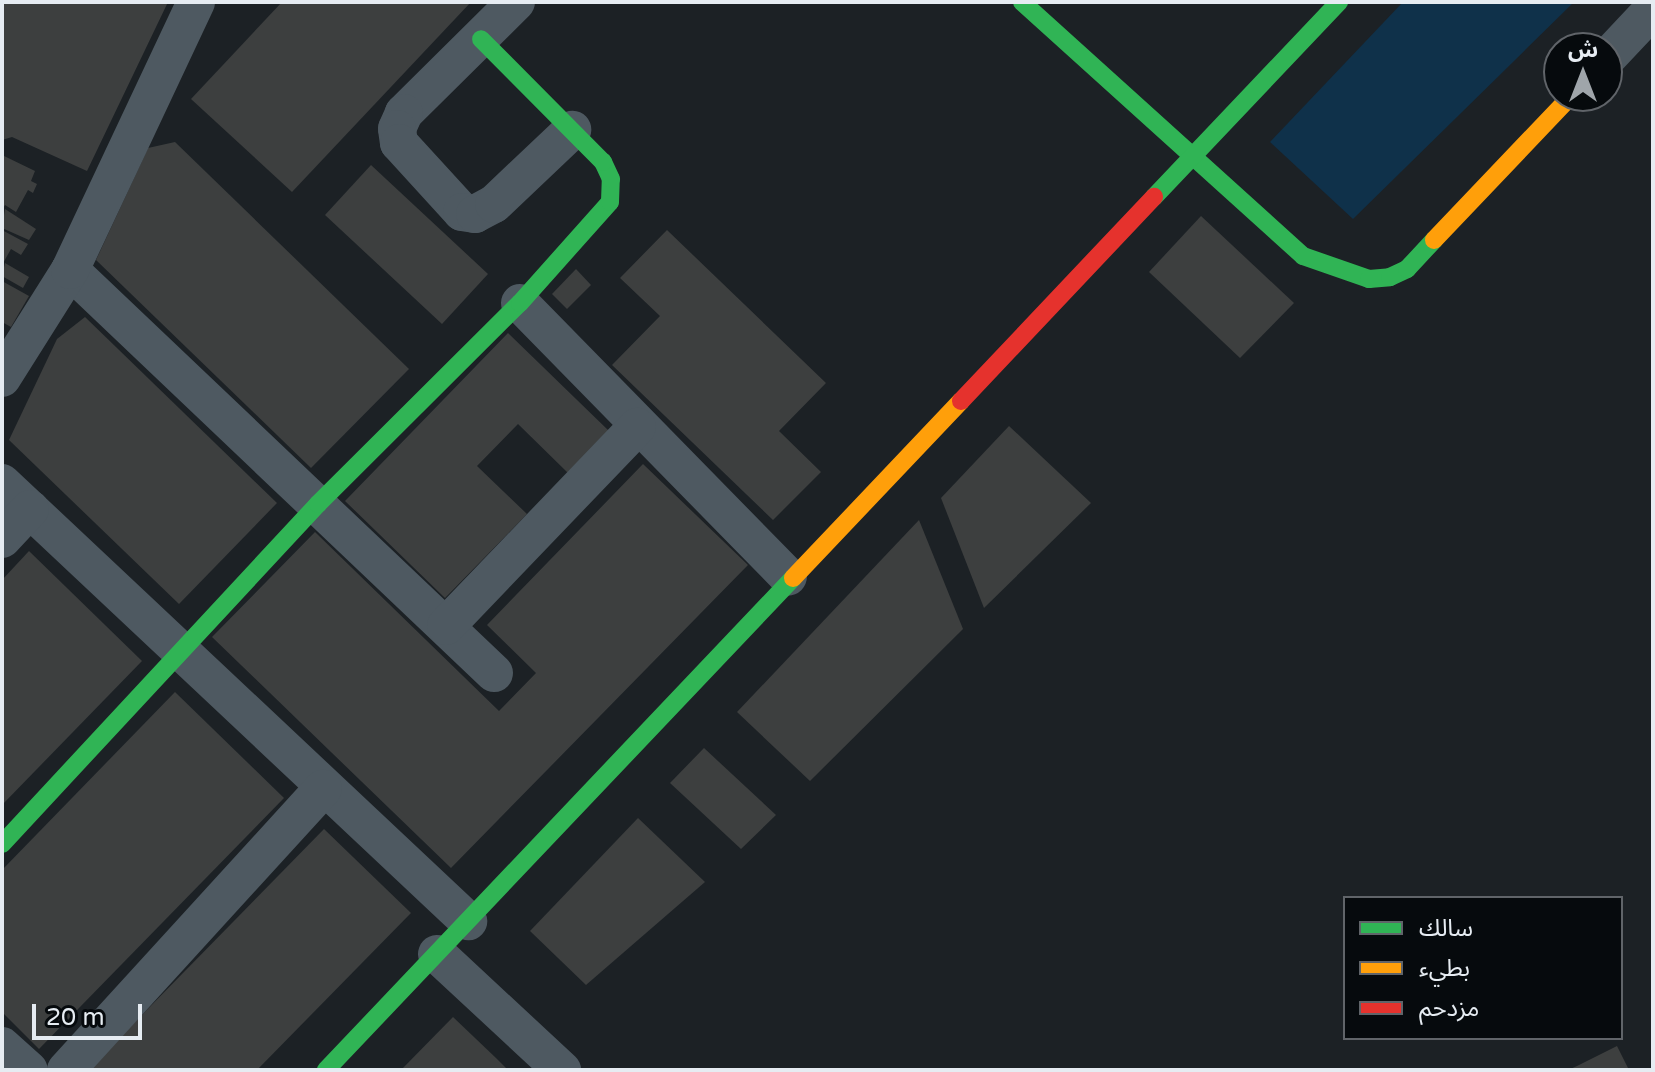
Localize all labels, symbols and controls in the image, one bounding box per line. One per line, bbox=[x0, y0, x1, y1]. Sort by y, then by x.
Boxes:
north arrow bbox=[1543, 32, 1623, 112]
text: ش bbox=[1568, 37, 1598, 63]
legend bbox=[1343, 896, 1623, 1040]
text: سالك bbox=[1419, 914, 1473, 943]
text: بطيء bbox=[1419, 954, 1470, 983]
scale bar bbox=[36, 988, 146, 1038]
text: مزدحم bbox=[1419, 994, 1479, 1023]
text: 20 m bbox=[46, 1003, 104, 1032]

